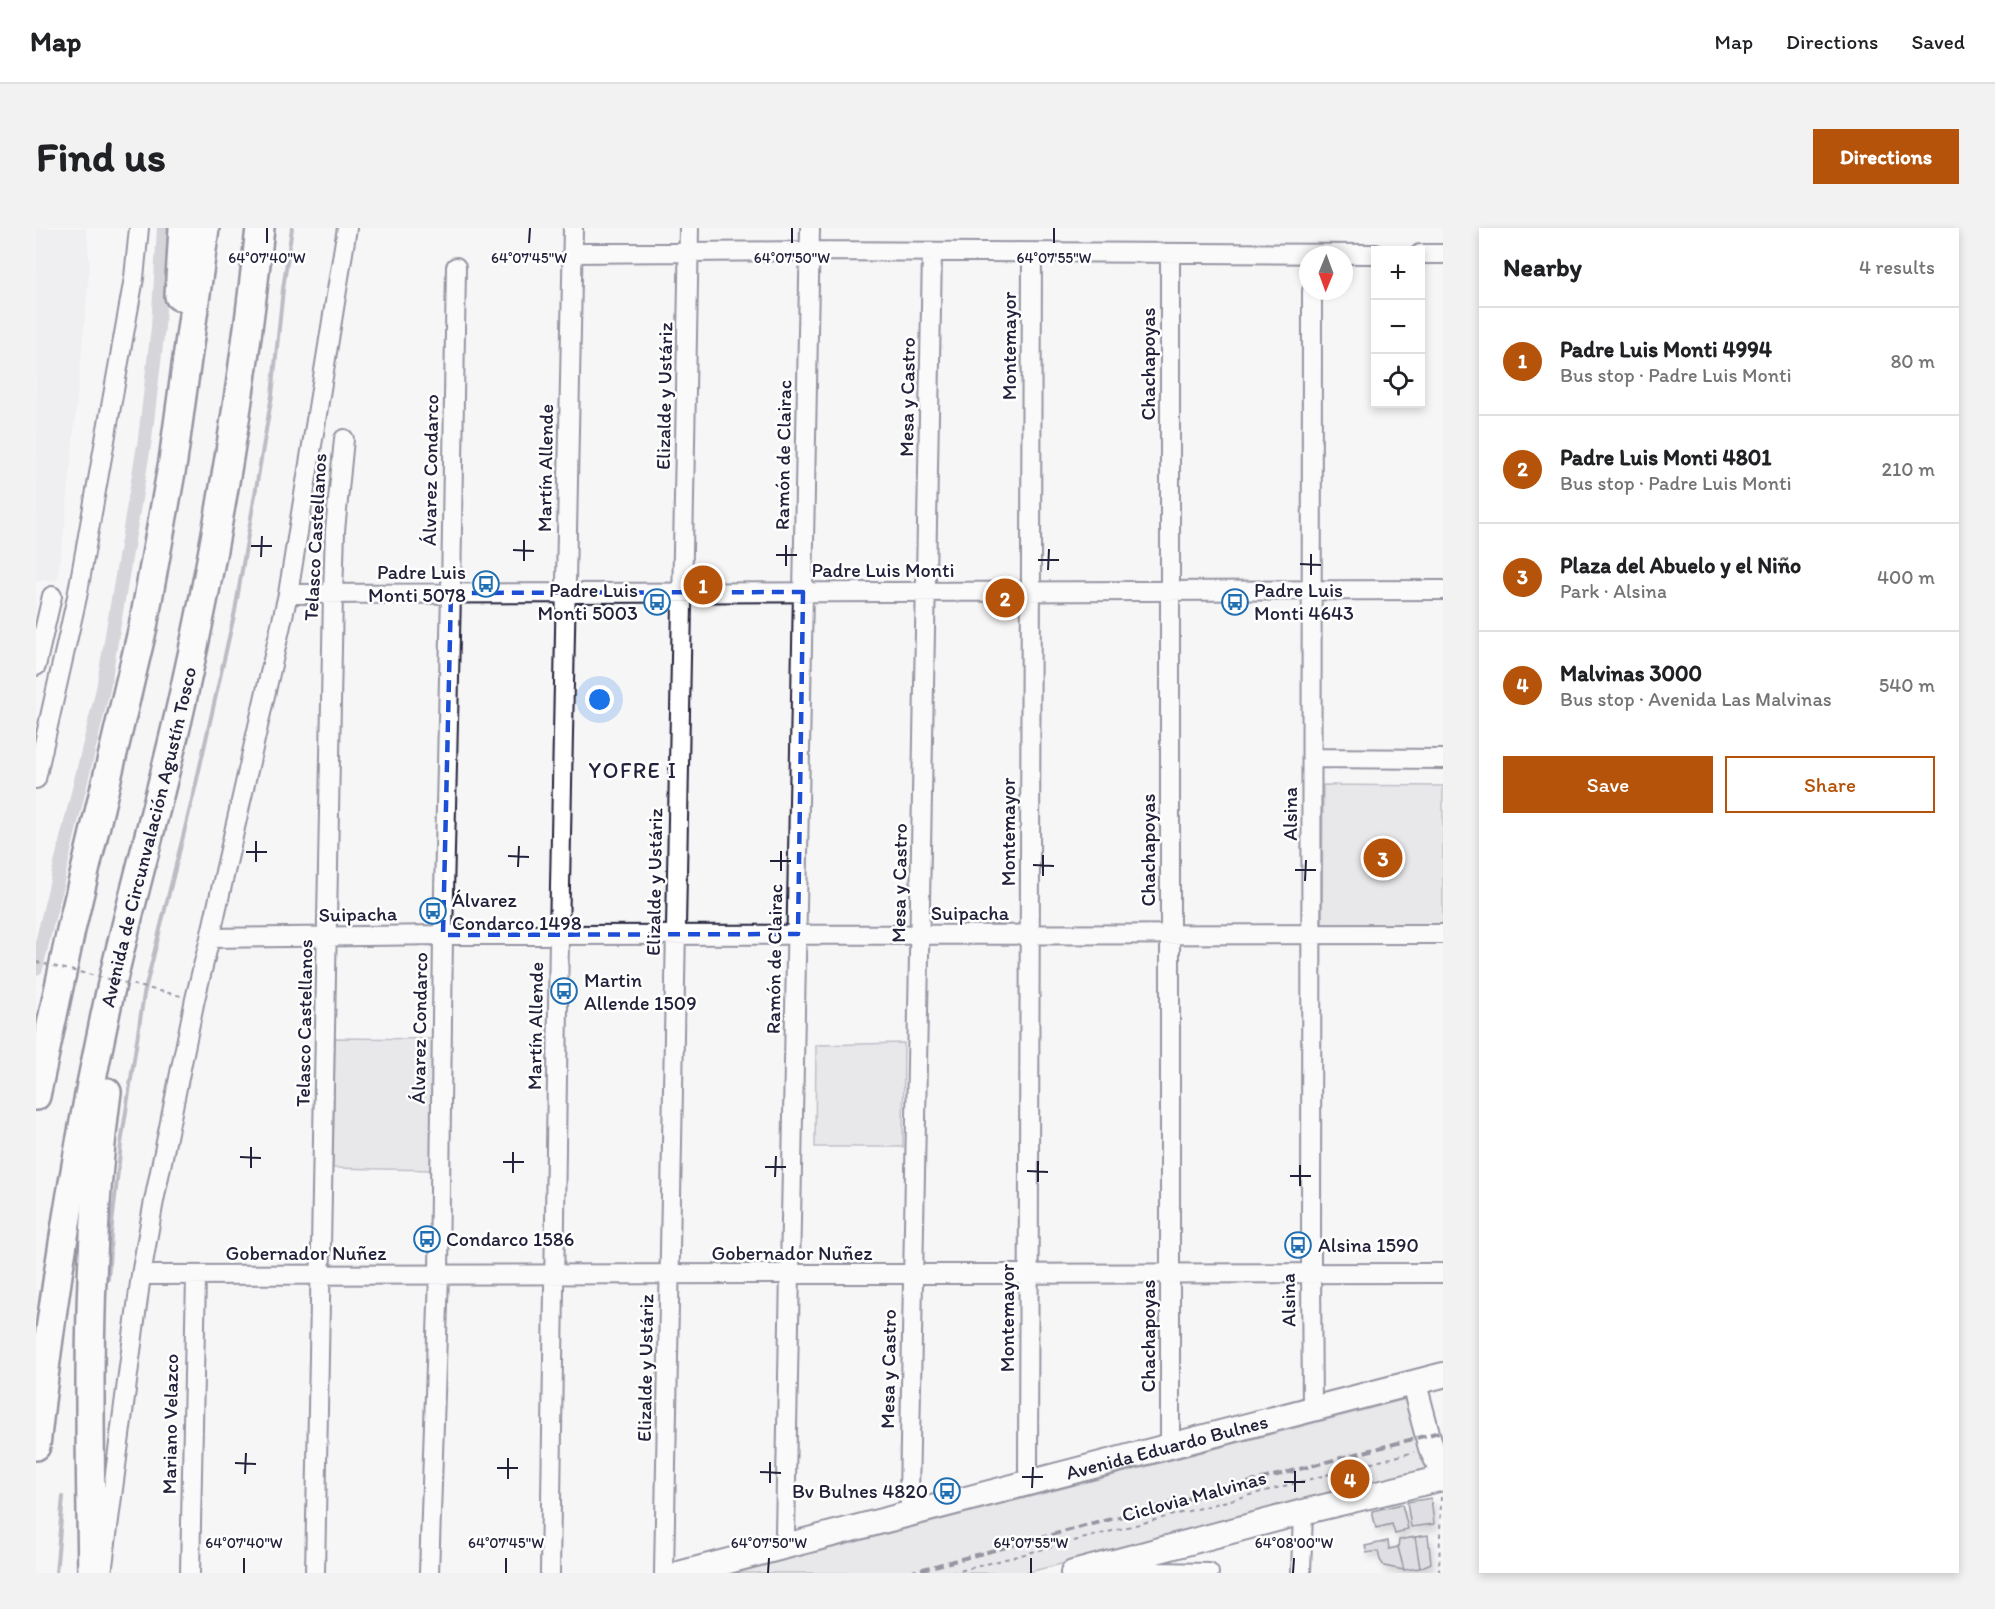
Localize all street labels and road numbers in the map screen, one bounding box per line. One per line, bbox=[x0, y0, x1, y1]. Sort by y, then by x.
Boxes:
street label: Montemayor bbox=[997, 291, 1021, 400]
street label: Chachapoyas bbox=[1136, 307, 1160, 421]
street label: Elizalde y Ustáriz bbox=[651, 321, 677, 470]
street label: Mesa y Castro bbox=[894, 337, 920, 457]
street label: Ramón de Clairac bbox=[770, 380, 796, 530]
street label: Álvarez Condarco bbox=[417, 394, 443, 546]
street label: Martín Allende bbox=[532, 404, 558, 532]
street label: Telasco Castellanos bbox=[299, 452, 331, 622]
street label: Padre Luis Monti bbox=[811, 558, 955, 582]
street label: Avenida de Circunvalación Agustín Tosco bbox=[95, 664, 201, 1009]
street label: Montemayor bbox=[996, 777, 1020, 886]
street label: Alsina bbox=[1278, 787, 1302, 841]
street label: Chachapoyas bbox=[1136, 793, 1160, 907]
street label: Elizalde y Ustáriz bbox=[641, 807, 667, 956]
street label: Mesa y Castro bbox=[886, 823, 912, 943]
street label: Ramón de Clairac bbox=[761, 884, 787, 1034]
street label: Suipacha bbox=[319, 901, 398, 927]
street label: Suipacha bbox=[931, 901, 1010, 925]
street label: Telasco Castellanos bbox=[291, 939, 317, 1107]
street label: Álvarez Condarco bbox=[406, 952, 432, 1104]
street label: Martín Allende bbox=[522, 962, 548, 1090]
street label: Gobernador Nuñez bbox=[225, 1241, 387, 1265]
street label: Gobernador Nuñez bbox=[711, 1241, 873, 1265]
street label: Montemayor bbox=[995, 1263, 1019, 1372]
street label: Alsina bbox=[1276, 1273, 1300, 1327]
street label: Chachapoyas bbox=[1136, 1279, 1160, 1393]
street label: Elizalde y Ustáriz bbox=[632, 1293, 658, 1442]
street label: Mesa y Castro bbox=[875, 1309, 901, 1429]
street label: Mariano Velazco bbox=[157, 1353, 183, 1495]
street label: Avenida Eduardo Bulnes bbox=[1063, 1409, 1270, 1485]
street label: Ciclovia Malvinas bbox=[1119, 1465, 1269, 1527]

